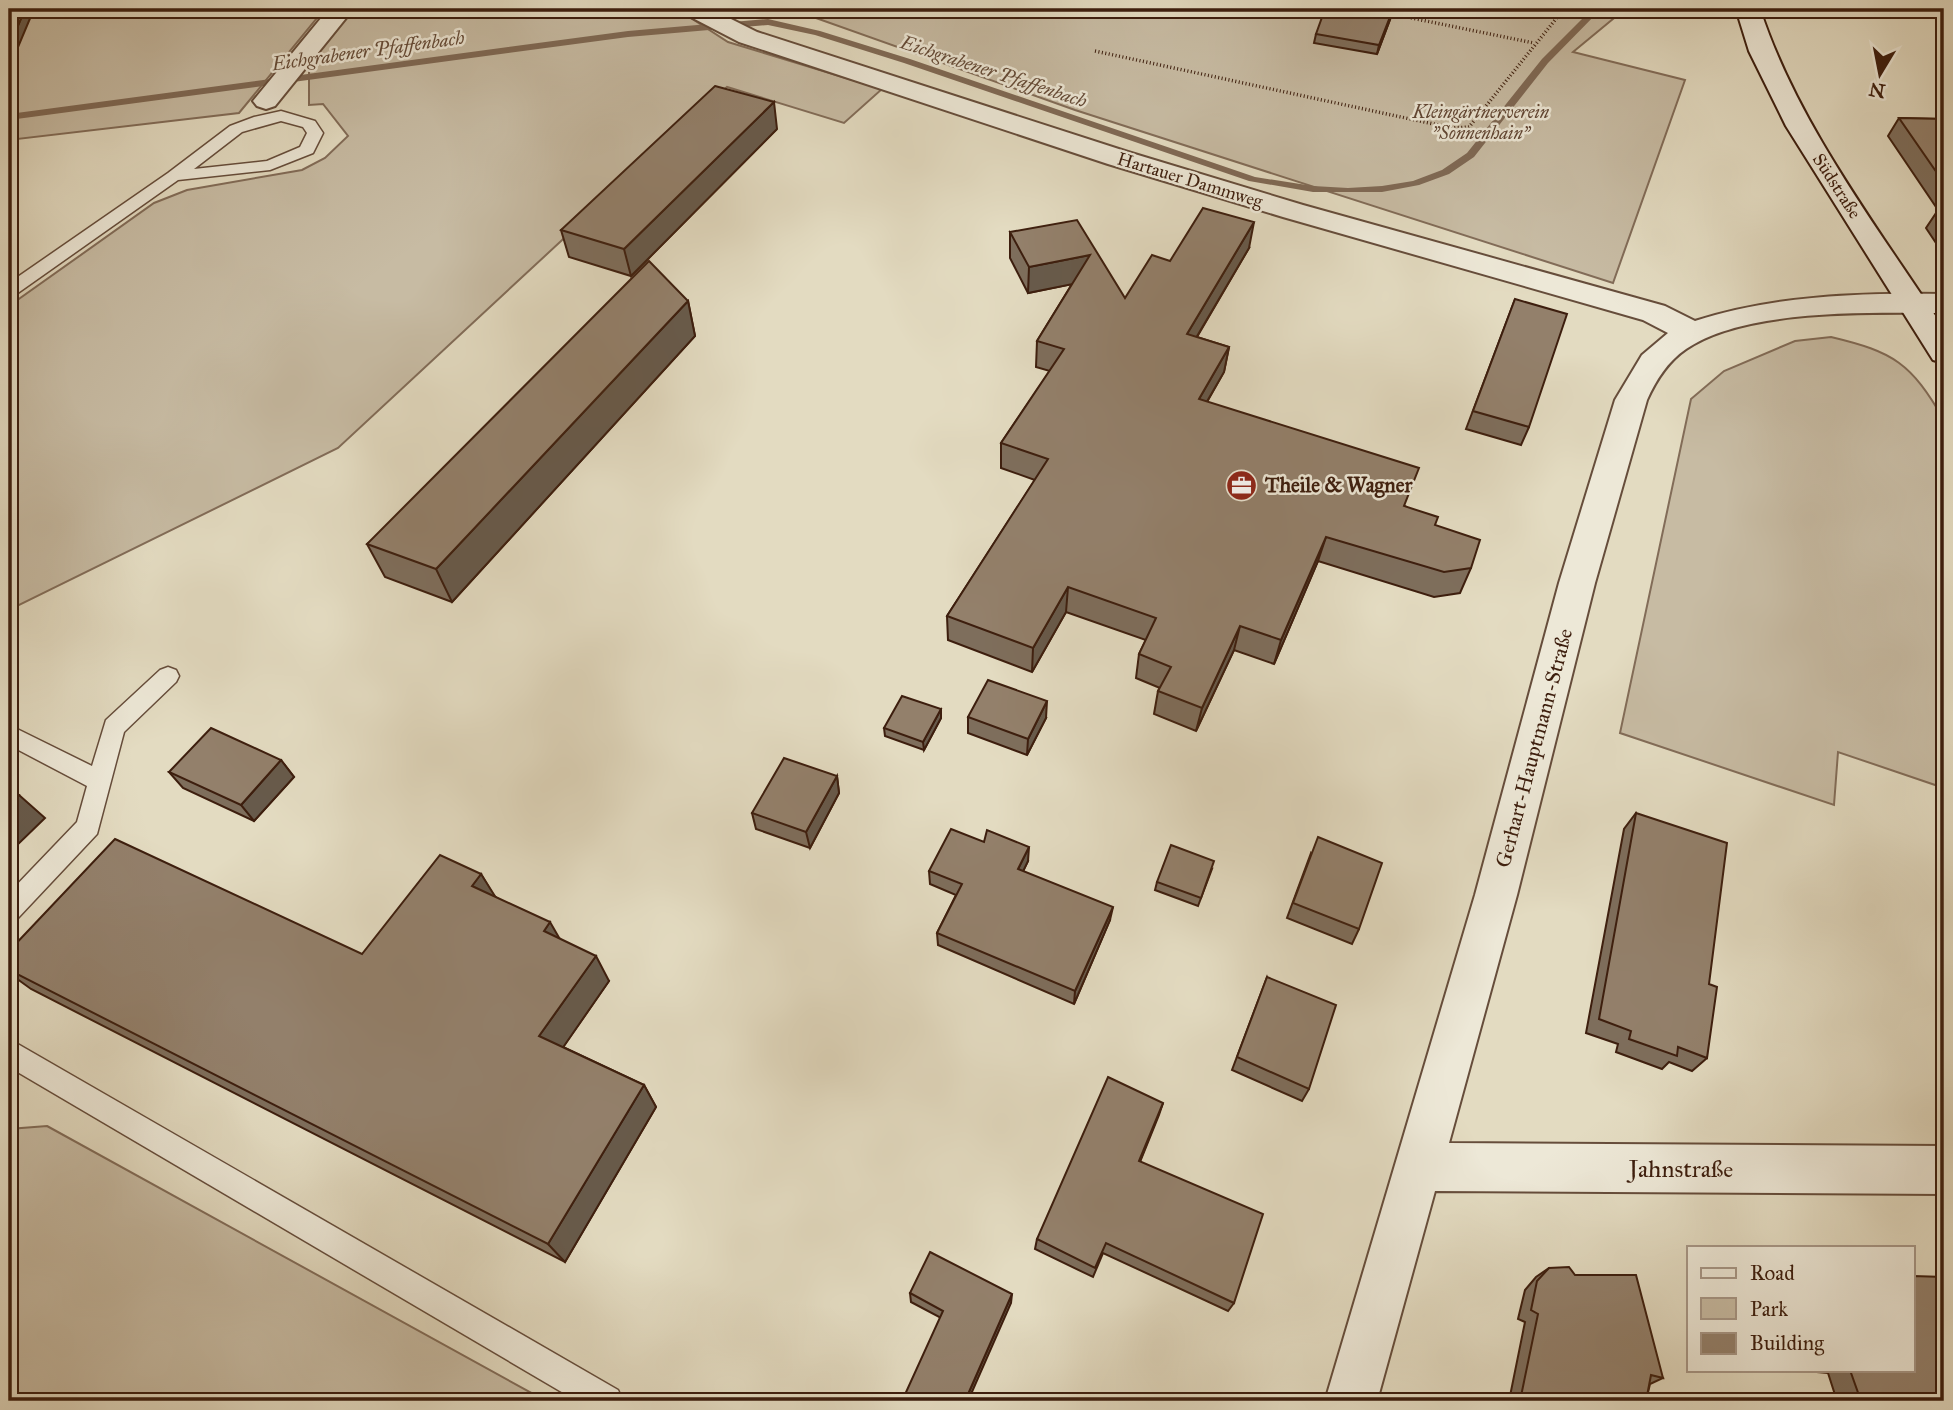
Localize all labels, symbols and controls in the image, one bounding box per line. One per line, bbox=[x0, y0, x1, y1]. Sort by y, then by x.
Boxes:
water label: Eichgrabener Pfaffenbach bbox=[269, 26, 466, 76]
water label: Eichgrabener Pfaffenbach bbox=[897, 30, 1090, 112]
north arrow bbox=[1844, 38, 1914, 108]
text: N bbox=[1867, 78, 1887, 103]
park label: Kleingärtnerverein "Sonnenhain" bbox=[1412, 101, 1550, 144]
street label: Hartauer Dammweg bbox=[1114, 147, 1266, 214]
street label: Südstraße bbox=[1808, 149, 1866, 223]
office icon: Theile & Wagner bbox=[1225, 468, 1259, 502]
place label: Theile & Wagner bbox=[1264, 472, 1413, 498]
street label: Gerhart-Hauptmann-Straße bbox=[1490, 625, 1578, 870]
street label: Jahnstraße bbox=[1626, 1154, 1733, 1184]
legend bbox=[1687, 1246, 1914, 1372]
text: Road bbox=[1750, 1260, 1795, 1286]
text: Park bbox=[1750, 1296, 1788, 1322]
text: Building bbox=[1750, 1330, 1824, 1356]

